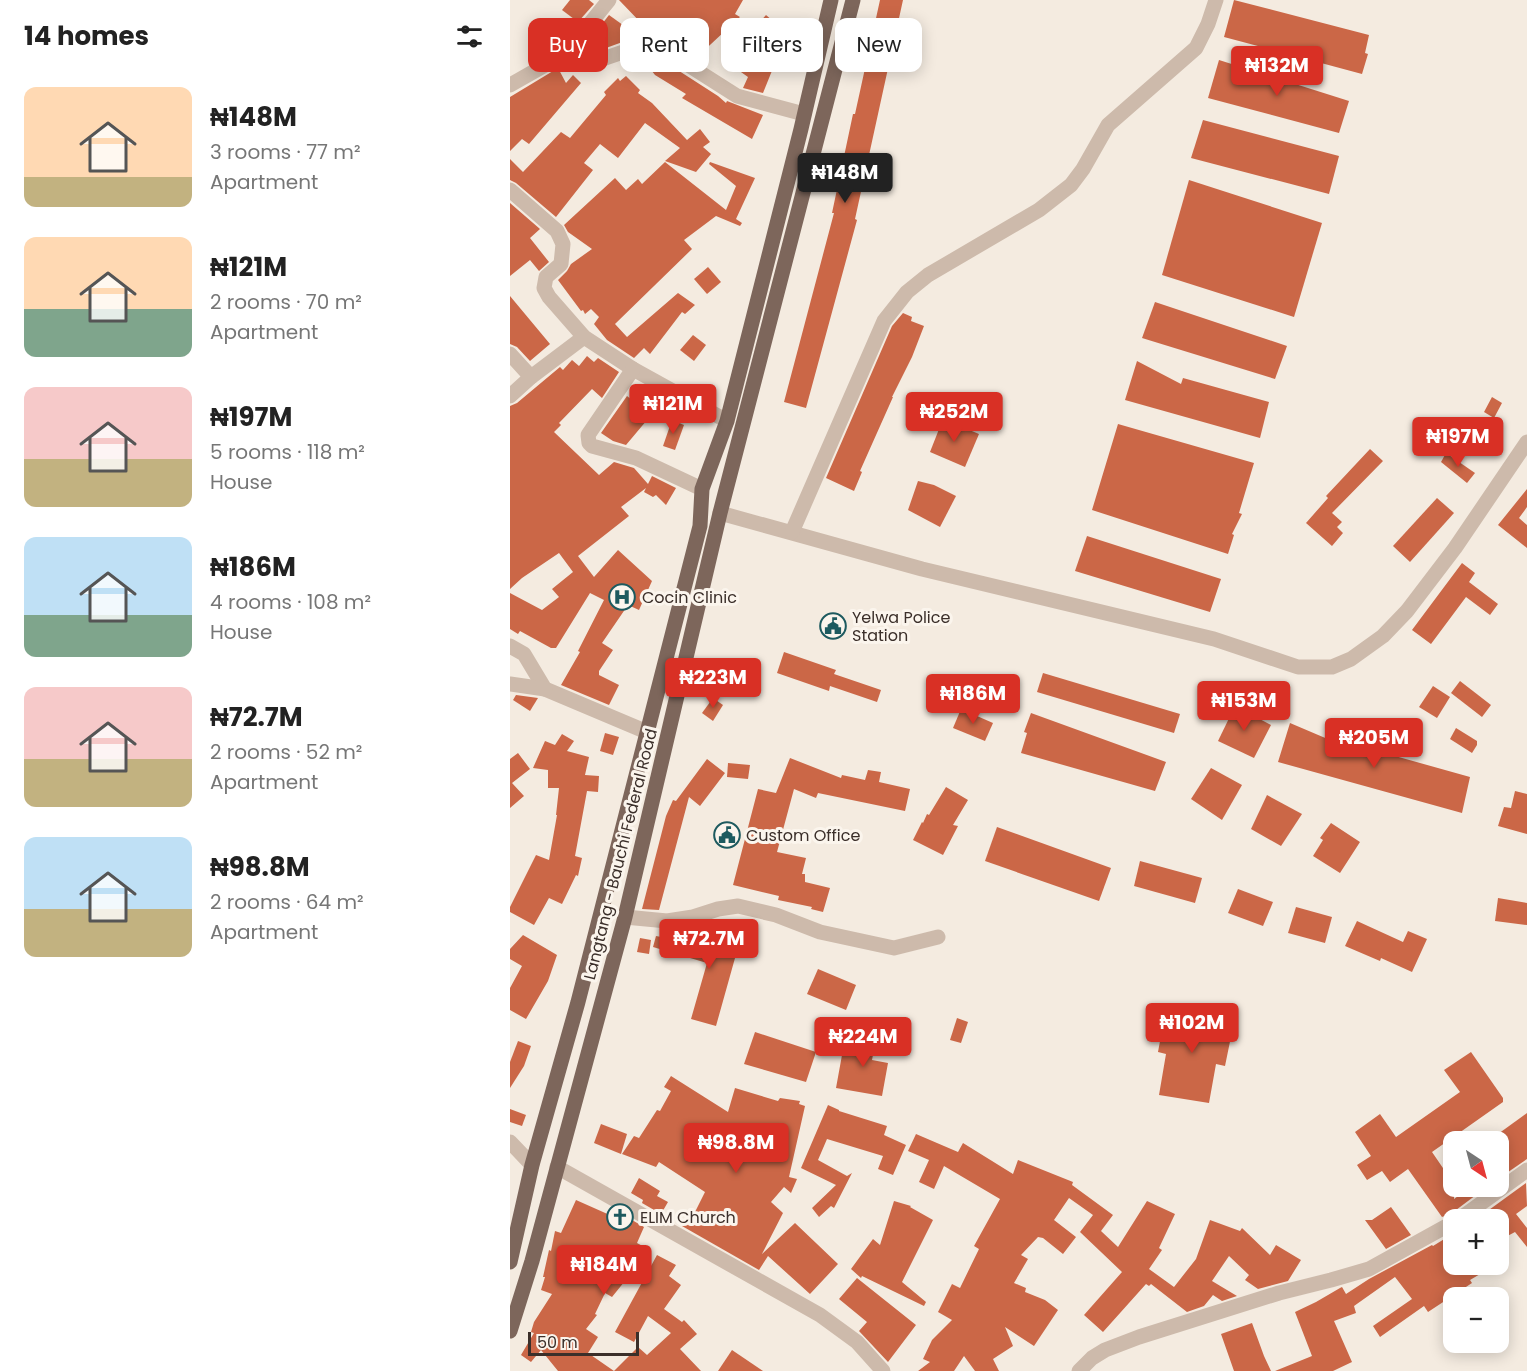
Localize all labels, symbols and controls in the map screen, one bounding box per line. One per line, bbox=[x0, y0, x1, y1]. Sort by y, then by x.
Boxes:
text: 14 homes bbox=[24, 18, 149, 54]
chip: Buy bbox=[528, 18, 608, 72]
chip: Rent bbox=[620, 18, 709, 72]
chip: Filters bbox=[721, 18, 823, 72]
chip: New bbox=[835, 18, 922, 72]
icon: filters bbox=[453, 20, 486, 53]
pin: ₦132M bbox=[1235, 46, 1319, 97]
text: ₦132M bbox=[1245, 51, 1309, 79]
text: ₦148M bbox=[210, 99, 297, 135]
icon: home bbox=[72, 111, 144, 183]
text: 3 rooms · 77 m² bbox=[210, 138, 361, 166]
pin: ₦148M bbox=[803, 153, 887, 204]
text: ₦148M bbox=[812, 158, 878, 186]
text: Apartment bbox=[210, 168, 318, 196]
text: ₦121M bbox=[210, 249, 287, 285]
icon: home bbox=[72, 261, 144, 333]
text: 2 rooms · 70 m² bbox=[210, 288, 362, 316]
text: Apartment bbox=[210, 318, 318, 346]
pin: ₦121M bbox=[631, 384, 715, 435]
text: ₦121M bbox=[643, 389, 703, 417]
pin: ₦252M bbox=[912, 392, 996, 443]
text: ₦252M bbox=[920, 397, 988, 425]
text: ₦197M bbox=[210, 399, 292, 435]
icon: home bbox=[72, 411, 144, 483]
pin: ₦197M bbox=[1416, 417, 1500, 468]
text: ₦197M bbox=[1426, 422, 1490, 450]
text: 5 rooms · 118 m² bbox=[210, 438, 365, 466]
text: House bbox=[210, 468, 272, 496]
text: ₦186M bbox=[210, 549, 296, 585]
icon: home bbox=[72, 561, 144, 633]
hospital icon: Cocin Clinic bbox=[607, 582, 637, 612]
place label: Cocin Clinic bbox=[642, 586, 737, 609]
text: 4 rooms · 108 m² bbox=[210, 588, 371, 616]
place label: Yelwa Police Station bbox=[852, 606, 950, 647]
public building icon: Yelwa Police Station bbox=[818, 611, 848, 641]
text: House bbox=[210, 618, 272, 646]
pin: ₦223M bbox=[671, 658, 755, 709]
text: ₦223M bbox=[679, 663, 747, 691]
pin: ₦186M bbox=[931, 674, 1015, 725]
text: ₦186M bbox=[940, 679, 1006, 707]
pin: ₦153M bbox=[1202, 681, 1286, 732]
text: ₦153M bbox=[1211, 686, 1277, 714]
text: ₦72.7M bbox=[210, 699, 303, 735]
icon: home bbox=[72, 711, 144, 783]
pin: ₦205M bbox=[1332, 718, 1416, 769]
text: ₦205M bbox=[1339, 723, 1409, 751]
street label: Langtang - Bauchi Federal Road bbox=[578, 726, 663, 982]
text: 2 rooms · 52 m² bbox=[210, 738, 362, 766]
text: Apartment bbox=[210, 768, 318, 796]
public building icon: Custom Office bbox=[712, 820, 742, 850]
place label: Custom Office bbox=[746, 824, 861, 847]
text: ₦98.8M bbox=[210, 849, 310, 885]
icon: home bbox=[72, 861, 144, 933]
text: 2 rooms · 64 m² bbox=[210, 888, 364, 916]
text: Apartment bbox=[210, 918, 318, 946]
pin: ₦72.7M bbox=[660, 919, 758, 970]
text: ₦72.7M bbox=[673, 924, 745, 952]
pin: ₦102M bbox=[1150, 1003, 1234, 1054]
text: ₦102M bbox=[1160, 1008, 1224, 1036]
pin: ₦224M bbox=[821, 1017, 905, 1068]
text: ₦224M bbox=[828, 1022, 898, 1050]
pin: ₦98.8M bbox=[687, 1123, 785, 1174]
text: ₦98.8M bbox=[698, 1128, 774, 1156]
north arrow bbox=[1443, 1131, 1509, 1197]
map controls bbox=[1443, 1131, 1509, 1353]
church icon: ELIM Church bbox=[605, 1202, 635, 1232]
place label: ELIM Church bbox=[640, 1206, 736, 1229]
button: + bbox=[1443, 1209, 1509, 1275]
pin: ₦184M bbox=[562, 1245, 646, 1296]
text: ₦184M bbox=[571, 1250, 637, 1278]
button: − bbox=[1443, 1287, 1509, 1353]
scale bar bbox=[528, 1329, 639, 1356]
text: 50 m bbox=[537, 1331, 578, 1354]

